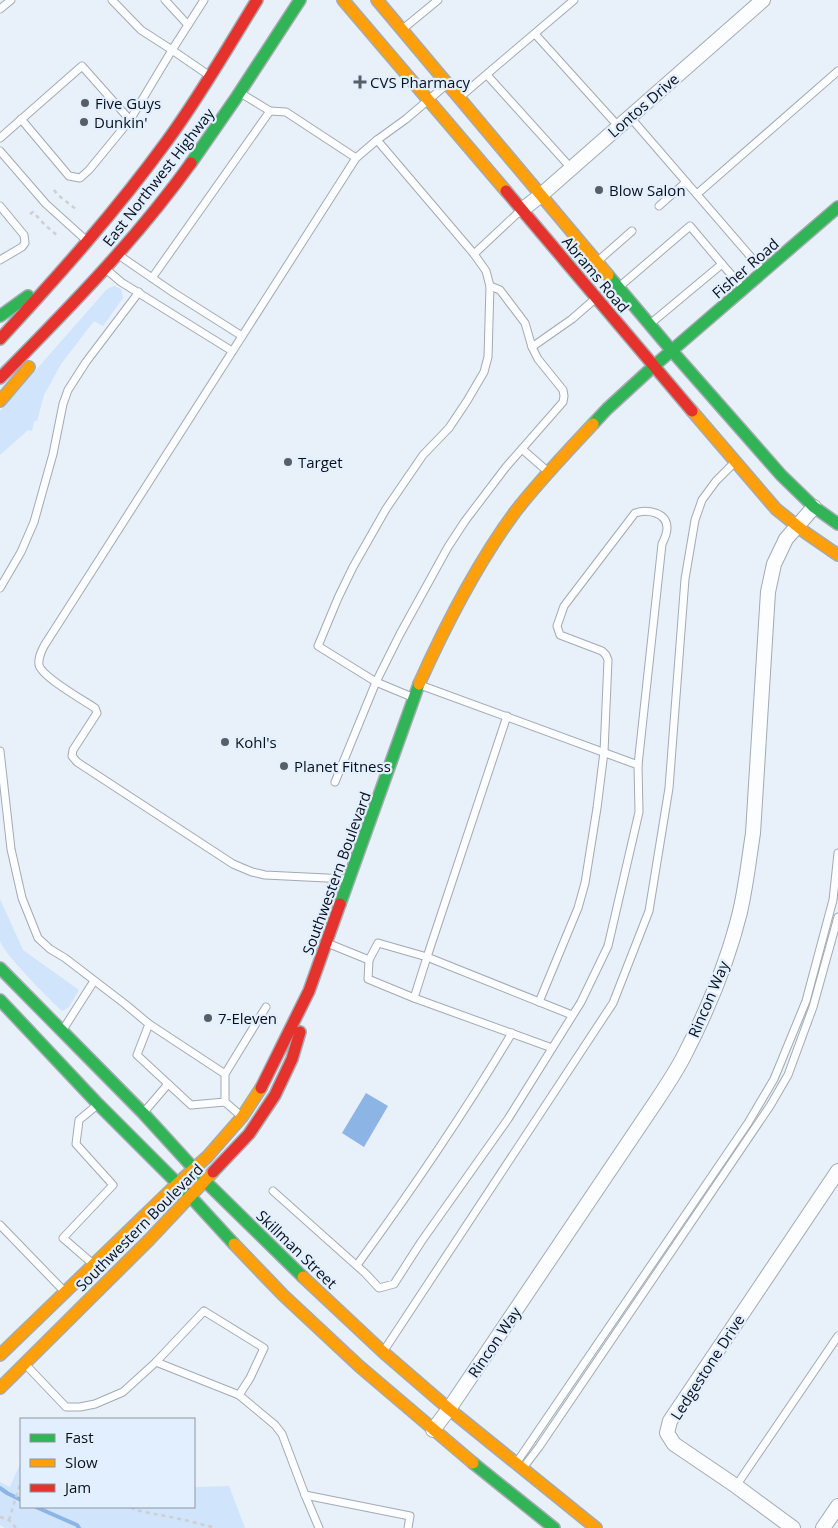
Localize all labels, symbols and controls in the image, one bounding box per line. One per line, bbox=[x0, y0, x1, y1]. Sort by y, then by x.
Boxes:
street label: Lontos Drive bbox=[603, 69, 683, 141]
place label: CVS Pharmacy bbox=[370, 72, 471, 92]
marker: CVS Pharmacy bbox=[354, 76, 366, 88]
place label: Five Guys bbox=[95, 93, 161, 113]
marker: Five Guys bbox=[79, 97, 91, 109]
street label: East Northwest Highway bbox=[98, 103, 219, 250]
place label: Dunkin' bbox=[94, 112, 147, 132]
marker: Dunkin' bbox=[78, 116, 90, 128]
place label: Blow Salon bbox=[609, 180, 686, 200]
marker: Blow Salon bbox=[593, 184, 605, 196]
street label: Abrams Road bbox=[558, 232, 634, 316]
street label: Fisher Road bbox=[707, 234, 783, 302]
place label: Target bbox=[298, 452, 343, 472]
marker: Target bbox=[282, 456, 294, 468]
place label: Kohl's bbox=[235, 732, 277, 752]
marker: Kohl's bbox=[219, 736, 231, 748]
place label: Planet Fitness bbox=[294, 756, 391, 776]
marker: Planet Fitness bbox=[278, 760, 290, 772]
street label: Southwestern Boulevard bbox=[297, 789, 375, 957]
street label: Rincon Way bbox=[683, 957, 733, 1040]
place label: 7-Eleven bbox=[218, 1008, 277, 1028]
marker: 7-Eleven bbox=[202, 1012, 214, 1024]
street label: Southwestern Boulevard bbox=[71, 1159, 207, 1295]
street label: Skillman Street bbox=[252, 1205, 342, 1293]
street label: Rincon Way bbox=[463, 1302, 525, 1381]
street label: Ledgestone Drive bbox=[665, 1310, 749, 1424]
legend bbox=[20, 1418, 195, 1508]
text: Fast bbox=[65, 1427, 94, 1447]
text: Slow bbox=[65, 1452, 98, 1472]
text: Jam bbox=[63, 1477, 91, 1497]

